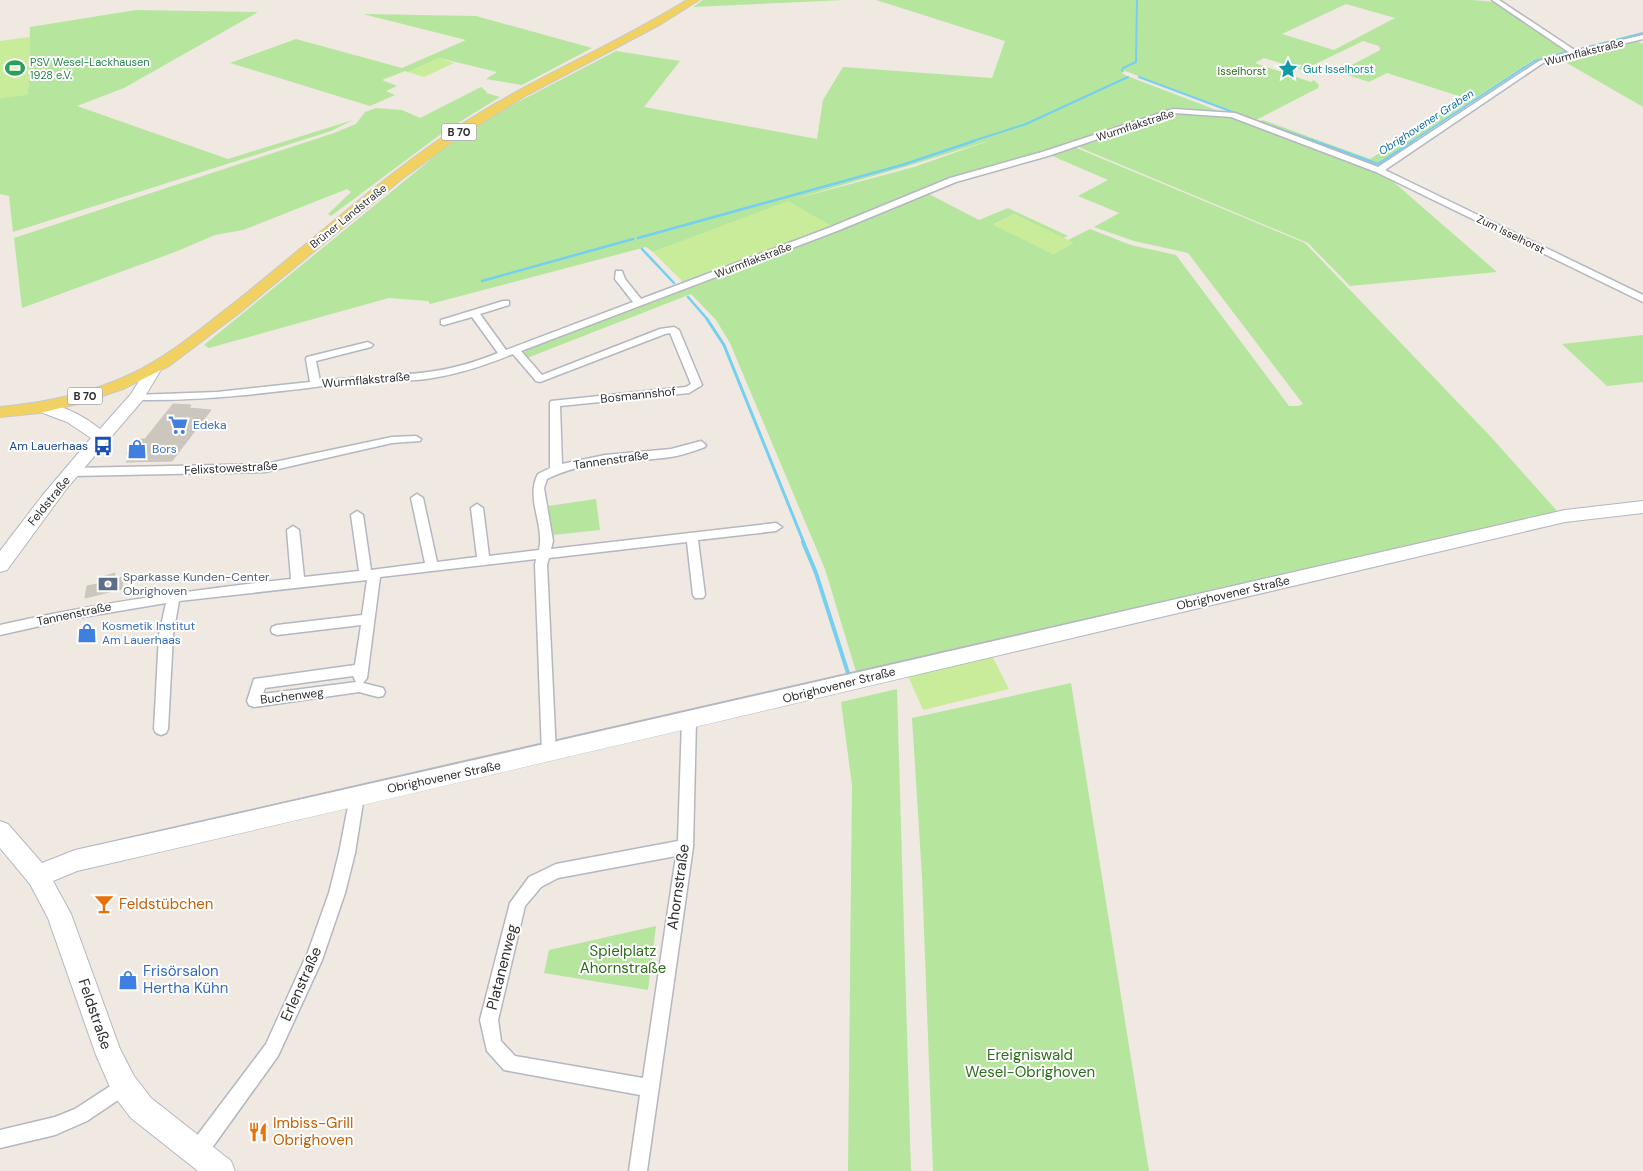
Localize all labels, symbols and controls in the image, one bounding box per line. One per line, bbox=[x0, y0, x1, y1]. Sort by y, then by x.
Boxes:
street label: Wurmflakstraße bbox=[1543, 35, 1625, 69]
place label: PSV Wesel-Lackhausen 1928 e.V. bbox=[30, 55, 150, 82]
sports icon: PSV Wesel-Lackhausen 1928 e.V. bbox=[4, 57, 26, 79]
place icon: Gut Isselhorst bbox=[1277, 58, 1299, 80]
place label: Gut Isselhorst bbox=[1303, 62, 1374, 76]
park label: Isselhorst bbox=[1218, 64, 1266, 78]
water label: Obrighovener Graben bbox=[1376, 86, 1476, 158]
street label: Wurmflakstraße bbox=[1094, 106, 1176, 144]
road number: B 70 bbox=[442, 124, 476, 140]
street label: Brüner Landstraße bbox=[307, 181, 389, 251]
street label: Zum Isselhorst bbox=[1475, 212, 1547, 256]
street label: Wurmflakstraße bbox=[713, 239, 793, 281]
street label: Wurmflakstraße bbox=[321, 368, 411, 392]
street label: Bosmannshof bbox=[600, 383, 676, 407]
road number: B 70 bbox=[68, 388, 102, 404]
supermarket icon: Edeka bbox=[167, 414, 189, 436]
place label: Edeka bbox=[193, 417, 227, 433]
bus stop icon: Am Lauerhaas bbox=[92, 435, 114, 457]
place label: Am Lauerhaas bbox=[9, 438, 88, 454]
shop icon: Bors bbox=[126, 438, 148, 460]
place label: Bors bbox=[152, 441, 177, 457]
street label: Tannenstraße bbox=[572, 447, 650, 473]
street label: Felixstowestraße bbox=[184, 458, 278, 478]
street label: Feldstraße bbox=[24, 473, 74, 529]
place label: Sparkasse Kunden-Center Obrighoven bbox=[123, 569, 270, 599]
street label: Obrighovener Straße bbox=[1175, 572, 1291, 614]
bank icon: Sparkasse Kunden-Center Obrighoven bbox=[97, 573, 119, 595]
street label: Tannenstraße bbox=[35, 598, 113, 630]
place label: Kosmetik Institut Am Lauerhaas bbox=[102, 618, 196, 648]
shop icon: Kosmetik Institut Am Lauerhaas bbox=[76, 622, 98, 644]
street label: Obrighovener Straße bbox=[781, 663, 897, 707]
street label: Buchenweg bbox=[259, 684, 325, 708]
street label: Obrighovener Straße bbox=[386, 757, 503, 797]
street label: Ahornstraße bbox=[662, 843, 694, 931]
bar icon: Feldstübchen bbox=[93, 893, 115, 915]
place label: Feldstübchen bbox=[119, 894, 213, 914]
street label: Platanenweg bbox=[482, 922, 522, 1012]
park label: Spielplatz Ahornstraße bbox=[580, 941, 666, 978]
street label: Erlenstraße bbox=[276, 944, 326, 1024]
place label: Frisörsalon Hertha Kühn bbox=[143, 961, 228, 998]
shop icon: Frisörsalon Hertha Kühn bbox=[117, 969, 139, 991]
street label: Feldstraße bbox=[73, 976, 117, 1052]
park label: Ereigniswald Wesel-Obrighoven bbox=[965, 1045, 1095, 1082]
place label: Imbiss-Grill Obrighoven bbox=[273, 1113, 353, 1150]
restaurant icon: Imbiss-Grill Obrighoven bbox=[247, 1121, 269, 1143]

